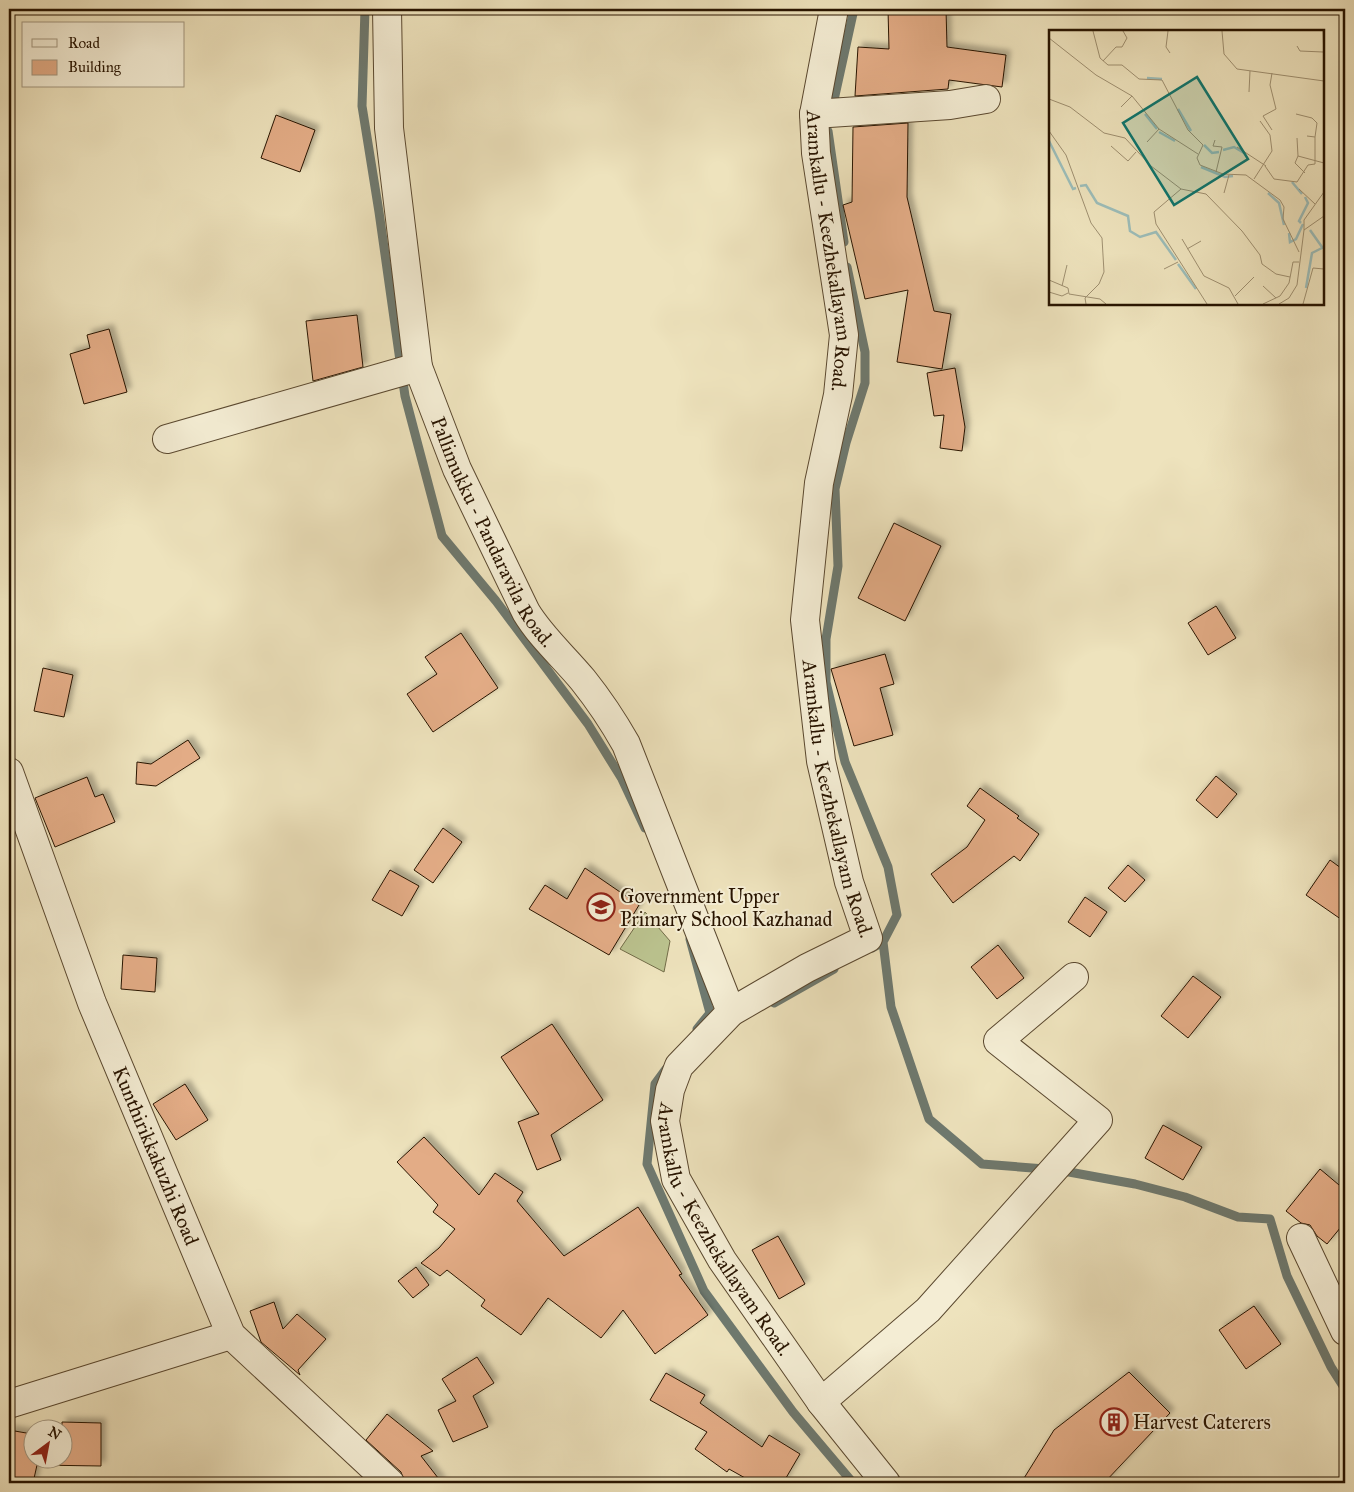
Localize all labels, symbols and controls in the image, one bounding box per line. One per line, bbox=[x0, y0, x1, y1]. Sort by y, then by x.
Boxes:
legend bbox=[22, 22, 185, 88]
inset map bbox=[1049, 30, 1324, 305]
text: Road bbox=[68, 34, 100, 52]
text: Building bbox=[68, 58, 122, 76]
street label: Aramkallu - Keezhekallayam Road. bbox=[802, 109, 857, 393]
street label: Pallimukku - Pandaravila Road. bbox=[426, 413, 559, 652]
street label: Aramkallu - Keezhekallayam Road. bbox=[797, 657, 879, 941]
place label: Government Upper Primary School Kazhanad bbox=[620, 884, 833, 931]
school or university icon: Government Upper Primary School Kazhanad bbox=[586, 892, 616, 922]
street label: Kunthirikkakuzhi Road bbox=[108, 1063, 204, 1249]
street label: Aramkallu - Keezhekallayam Road. bbox=[653, 1100, 797, 1360]
building icon: Harvest Caterers bbox=[1099, 1407, 1129, 1437]
place label: Harvest Caterers bbox=[1133, 1410, 1271, 1434]
north arrow bbox=[22, 1420, 72, 1470]
text: N bbox=[45, 1423, 64, 1444]

